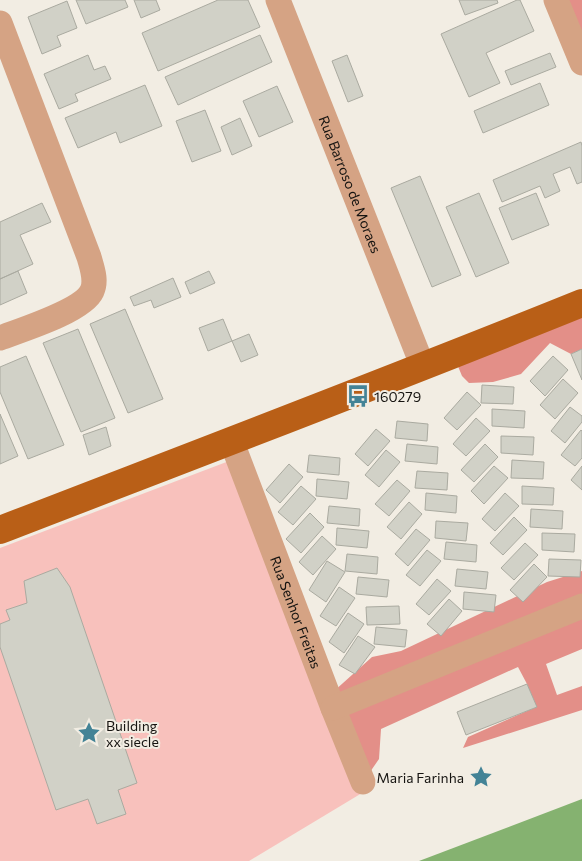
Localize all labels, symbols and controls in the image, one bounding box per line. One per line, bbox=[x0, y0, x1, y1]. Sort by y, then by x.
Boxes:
street label: Rua Barroso de Moraes bbox=[316, 113, 386, 255]
bus stop icon: 160279 bbox=[345, 383, 371, 409]
place label: 160279 bbox=[374, 388, 421, 405]
street label: Rua Senhor Freitas bbox=[267, 553, 326, 671]
place label: Building xx siecle bbox=[106, 717, 159, 750]
place icon: Building xx siecle bbox=[76, 720, 102, 746]
place icon: Maria Farinha bbox=[468, 764, 494, 790]
place label: Maria Farinha bbox=[377, 769, 464, 786]

